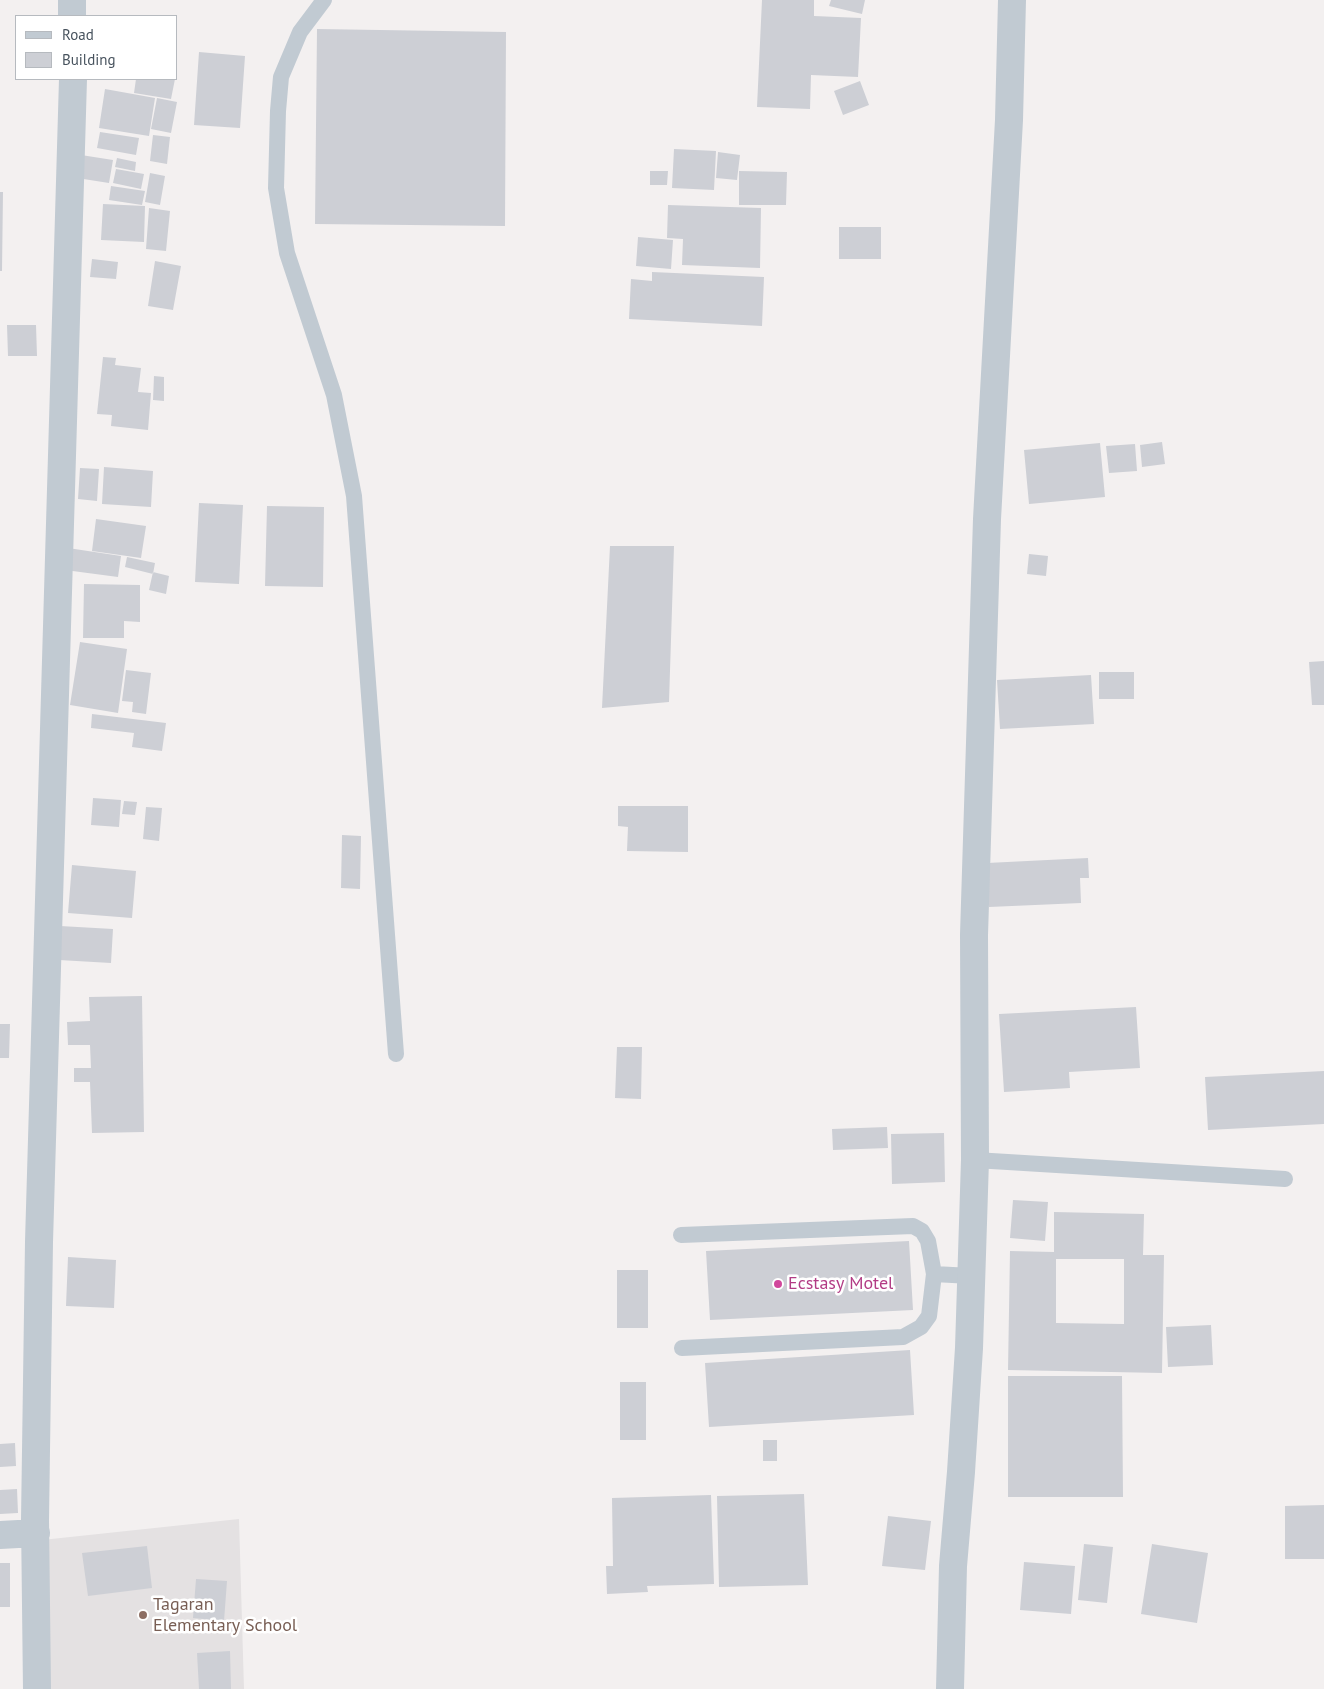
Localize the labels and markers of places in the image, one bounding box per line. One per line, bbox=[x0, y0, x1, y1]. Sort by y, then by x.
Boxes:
place label: Ecstasy Motel bbox=[788, 1273, 893, 1295]
marker: Ecstasy Motel bbox=[772, 1278, 784, 1290]
place label: Tagaran Elementary School bbox=[153, 1594, 297, 1636]
marker: Tagaran Elementary School bbox=[137, 1609, 149, 1621]

